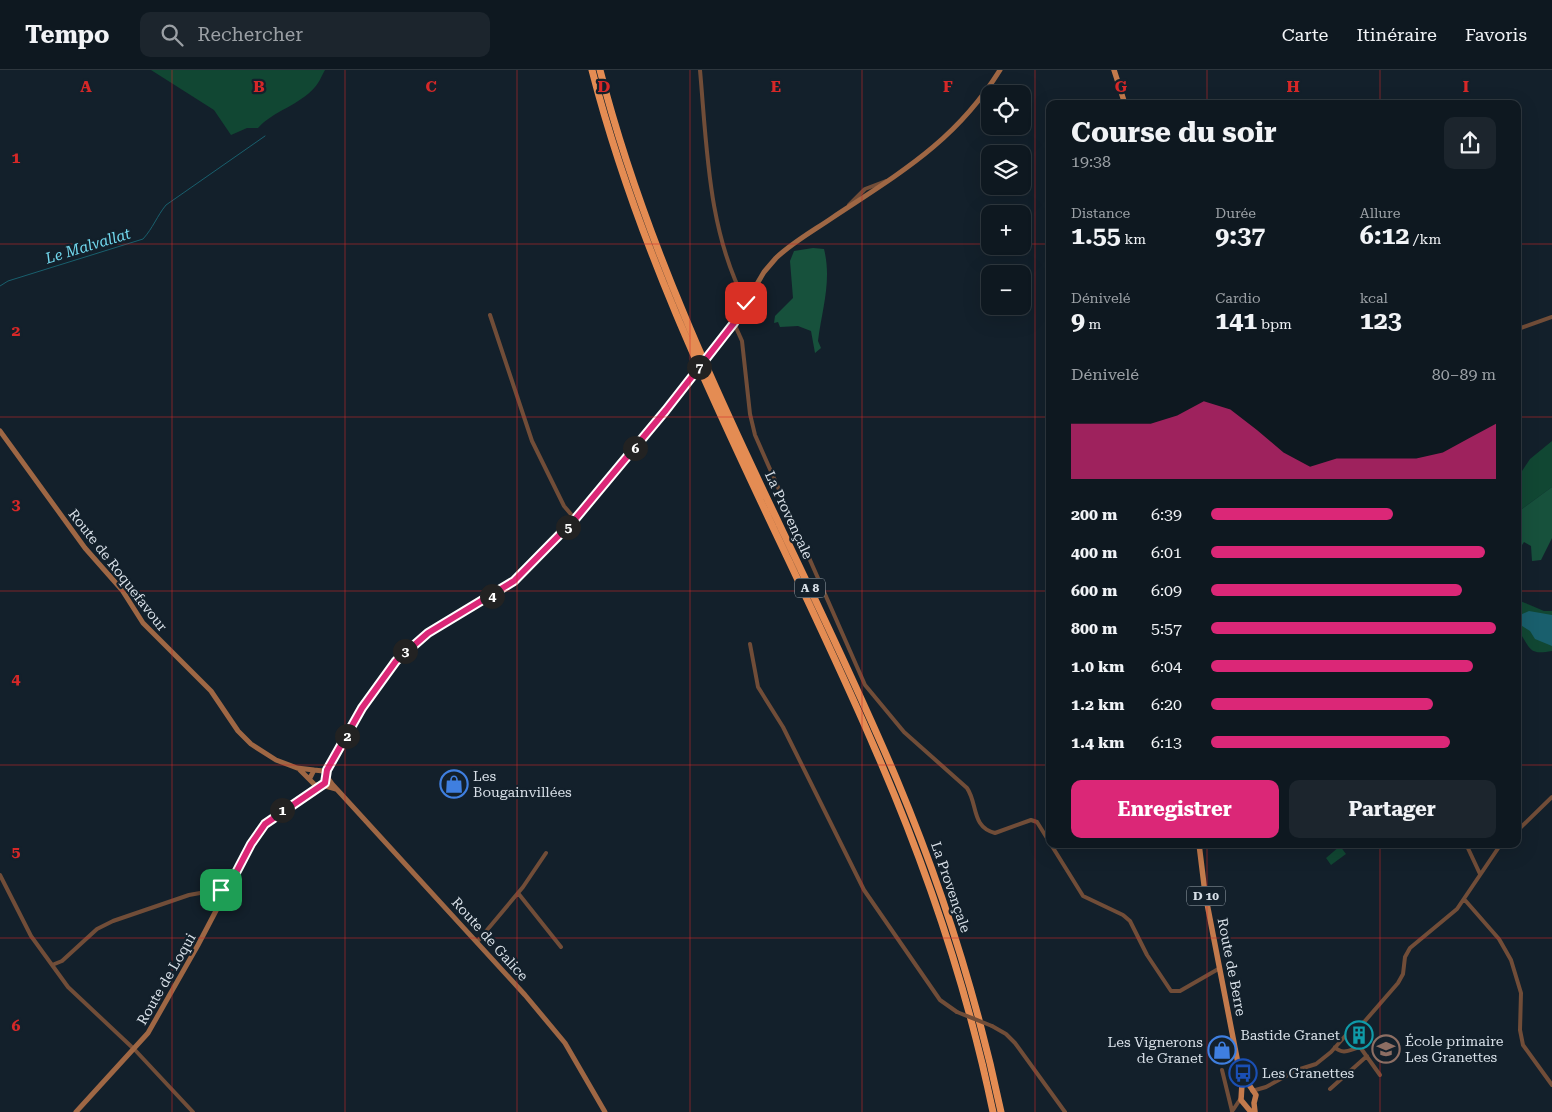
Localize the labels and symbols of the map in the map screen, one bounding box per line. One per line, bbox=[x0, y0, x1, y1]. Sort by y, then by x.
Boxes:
text: A bbox=[80, 77, 92, 96]
text: B bbox=[253, 77, 265, 96]
text: C bbox=[425, 77, 437, 96]
text: D bbox=[598, 77, 611, 96]
text: E bbox=[771, 77, 781, 96]
text: F bbox=[943, 77, 953, 96]
text: G bbox=[1115, 77, 1128, 96]
text: H bbox=[1286, 77, 1300, 96]
text: I bbox=[1463, 77, 1469, 96]
text: 1 bbox=[12, 148, 21, 167]
water label: Le Malvallat bbox=[42, 224, 133, 268]
pin bbox=[725, 282, 767, 324]
text: 2 bbox=[12, 321, 21, 340]
pin: 7 bbox=[686, 354, 712, 380]
pin: 6 bbox=[622, 436, 648, 460]
street label: La Provençale bbox=[762, 469, 816, 562]
text: 3 bbox=[12, 495, 21, 514]
street label: Route de Roquefavour bbox=[65, 506, 171, 634]
pin: 5 bbox=[556, 514, 580, 540]
road number: A 8 bbox=[795, 578, 825, 598]
pin: 4 bbox=[480, 584, 504, 608]
pin: 3 bbox=[392, 638, 418, 664]
text: 4 bbox=[12, 669, 21, 688]
pin: 2 bbox=[334, 724, 360, 748]
place label: Les Bougainvillées bbox=[473, 768, 572, 800]
shop icon: Les Bougainvillées bbox=[439, 769, 469, 799]
pin: 1 bbox=[270, 798, 294, 822]
street label: La Provençale bbox=[928, 840, 974, 935]
text: 5 bbox=[12, 842, 21, 861]
pin bbox=[200, 869, 242, 911]
road number: D 10 bbox=[1187, 886, 1225, 906]
street label: Route de Galice bbox=[448, 894, 532, 984]
street label: Route de Berre bbox=[1215, 917, 1249, 1018]
street label: Route de Loqui bbox=[133, 930, 199, 1028]
text: 6 bbox=[12, 1016, 21, 1035]
building icon: Bastide Granet bbox=[1344, 1020, 1374, 1050]
place label: Bastide Granet bbox=[1240, 1027, 1340, 1043]
place label: École primaire Les Granettes bbox=[1405, 1033, 1504, 1065]
place label: Les Vignerons de Granet bbox=[1108, 1034, 1203, 1066]
school or university icon: École primaire Les Granettes bbox=[1371, 1034, 1401, 1064]
shop icon: Les Vignerons de Granet bbox=[1207, 1035, 1237, 1065]
bus stop icon: Les Granettes bbox=[1228, 1058, 1258, 1088]
place label: Les Granettes bbox=[1262, 1065, 1355, 1081]

